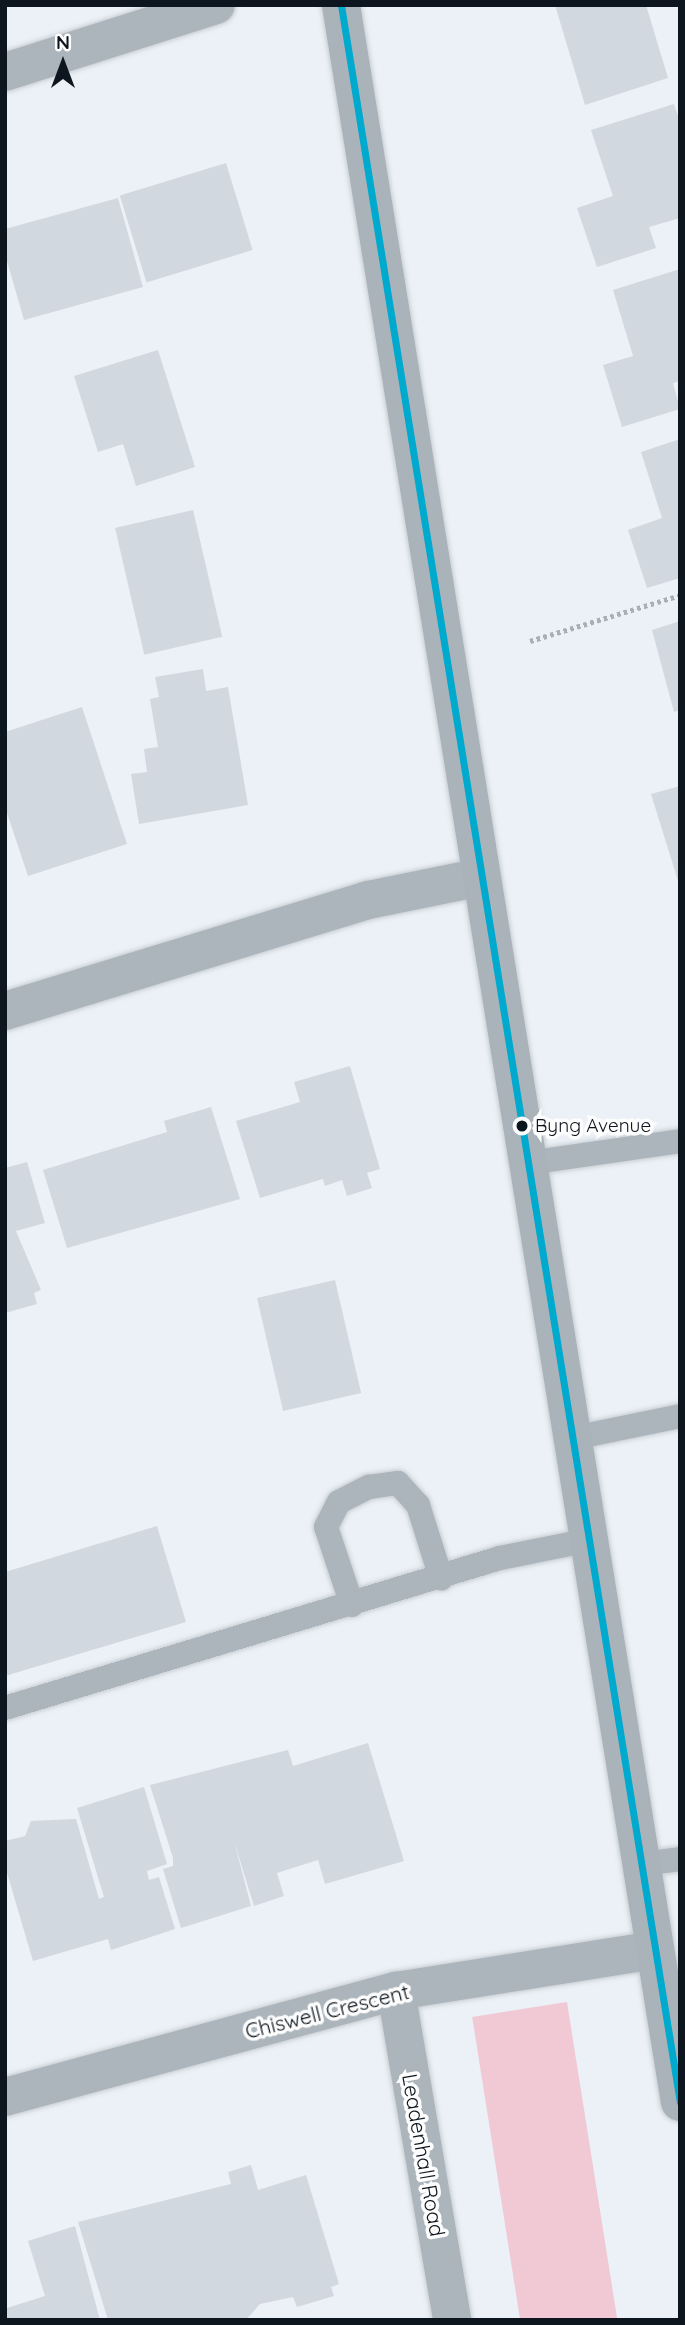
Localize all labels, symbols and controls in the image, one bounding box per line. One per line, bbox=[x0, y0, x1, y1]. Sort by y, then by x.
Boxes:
north arrow bbox=[28, 28, 98, 98]
text: N bbox=[56, 30, 70, 54]
place label: Byng Avenue bbox=[535, 1115, 651, 1137]
marker: Byng Avenue bbox=[515, 1119, 529, 1133]
street label: Chiswell Crescent bbox=[242, 1978, 412, 2044]
street label: Leadenhall Road bbox=[397, 2072, 451, 2238]

